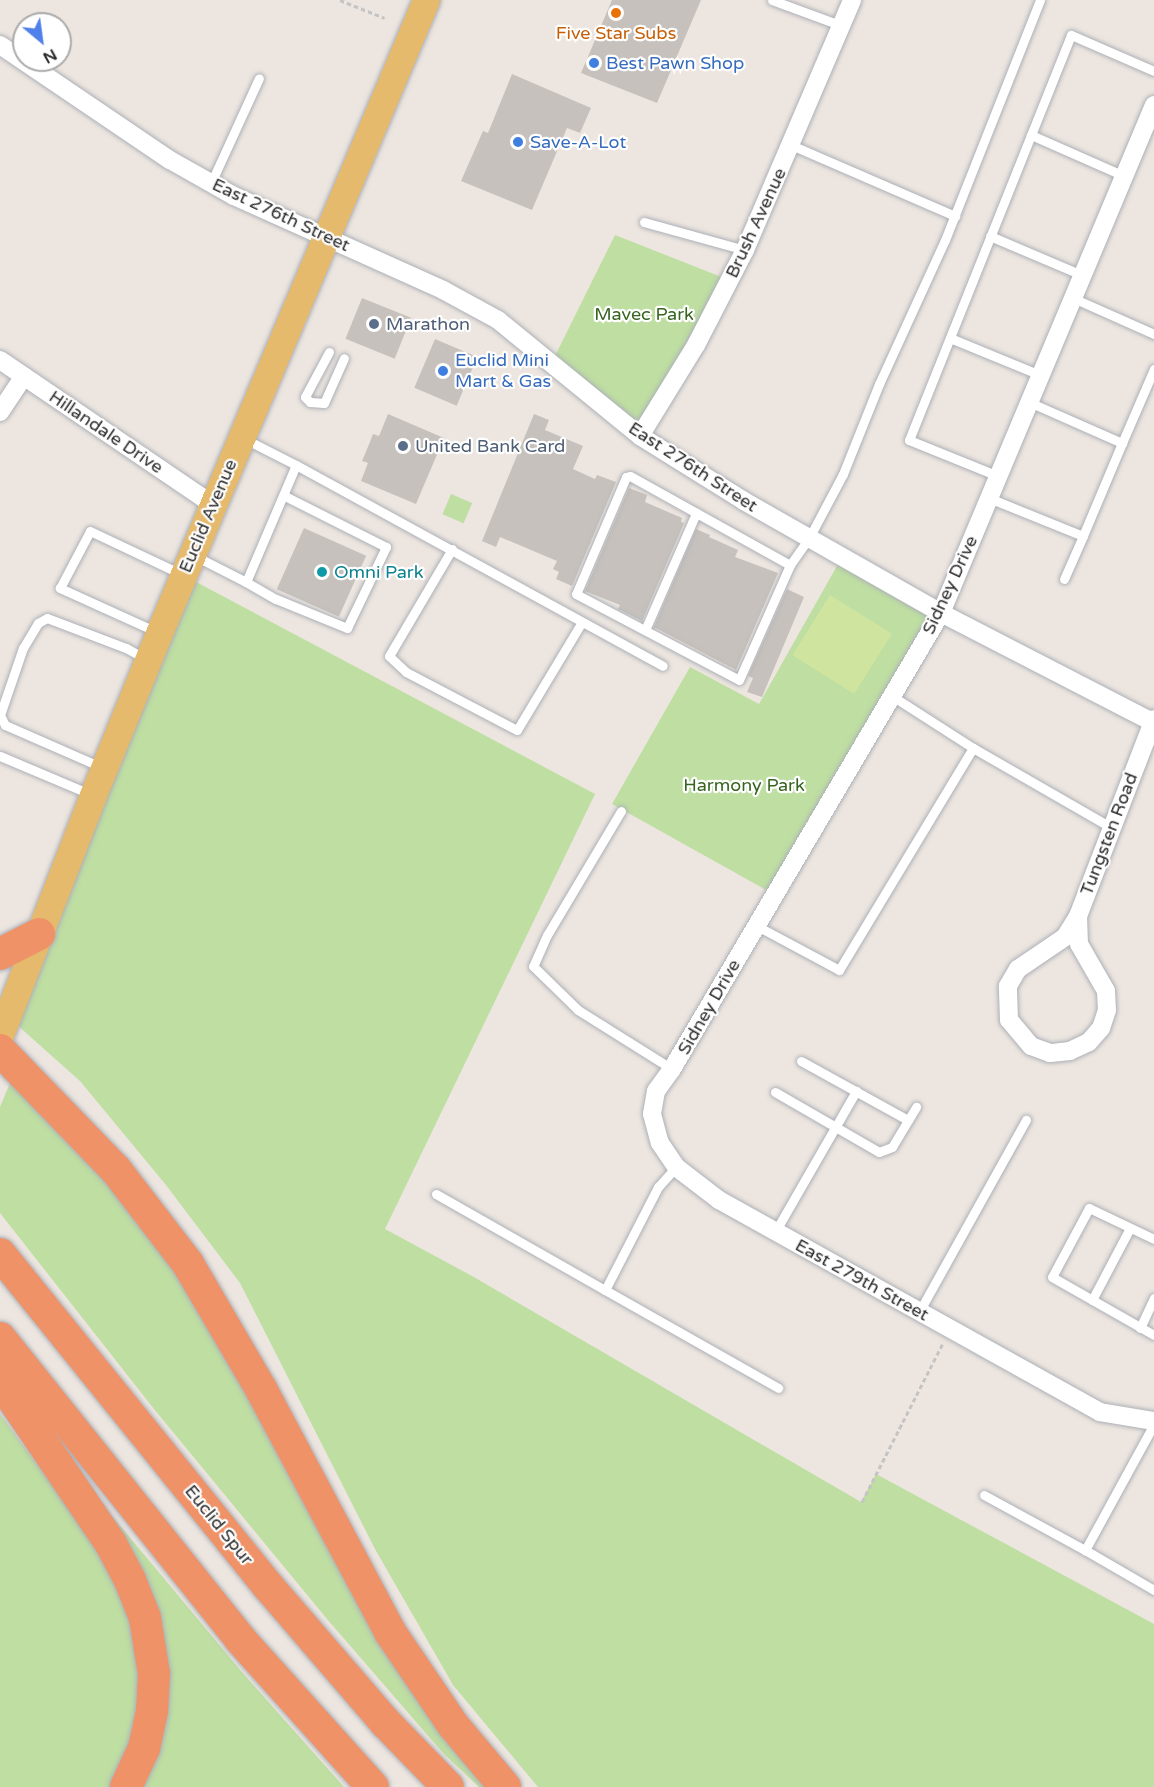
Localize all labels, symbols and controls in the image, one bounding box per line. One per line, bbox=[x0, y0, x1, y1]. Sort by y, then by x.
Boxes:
marker: Five Star Subs bbox=[609, 6, 623, 20]
north arrow bbox=[12, 12, 72, 72]
place label: Five Star Subs bbox=[556, 22, 676, 44]
text: N bbox=[39, 44, 60, 68]
place label: Best Pawn Shop bbox=[606, 52, 744, 74]
marker: Best Pawn Shop bbox=[587, 56, 601, 70]
place label: Save-A-Lot bbox=[530, 131, 626, 153]
marker: Save-A-Lot bbox=[511, 135, 525, 149]
street label: Brush Avenue bbox=[721, 165, 791, 281]
street label: East 276th Street bbox=[209, 174, 353, 256]
park label: Mavec Park bbox=[594, 303, 694, 325]
place label: Marathon bbox=[386, 313, 470, 335]
marker: Marathon bbox=[367, 317, 381, 331]
place label: Euclid Mini Mart & Gas bbox=[455, 350, 551, 392]
marker: Euclid Mini Mart & Gas bbox=[436, 364, 450, 378]
street label: Hillandale Drive bbox=[45, 386, 167, 478]
street label: East 276th Street bbox=[624, 417, 762, 517]
place label: United Bank Card bbox=[415, 435, 565, 457]
marker: United Bank Card bbox=[396, 439, 410, 453]
street label: Euclid Avenue bbox=[174, 456, 242, 576]
street label: Sidney Drive bbox=[918, 532, 982, 638]
place label: Omni Park bbox=[334, 561, 424, 583]
marker: Omni Park bbox=[315, 565, 329, 579]
street label: Tungsten Road bbox=[1076, 770, 1142, 898]
park label: Harmony Park bbox=[683, 774, 805, 796]
street label: Sidney Drive bbox=[673, 955, 745, 1059]
street label: East 279th Street bbox=[791, 1234, 933, 1326]
street label: Euclid Spur bbox=[180, 1481, 258, 1569]

